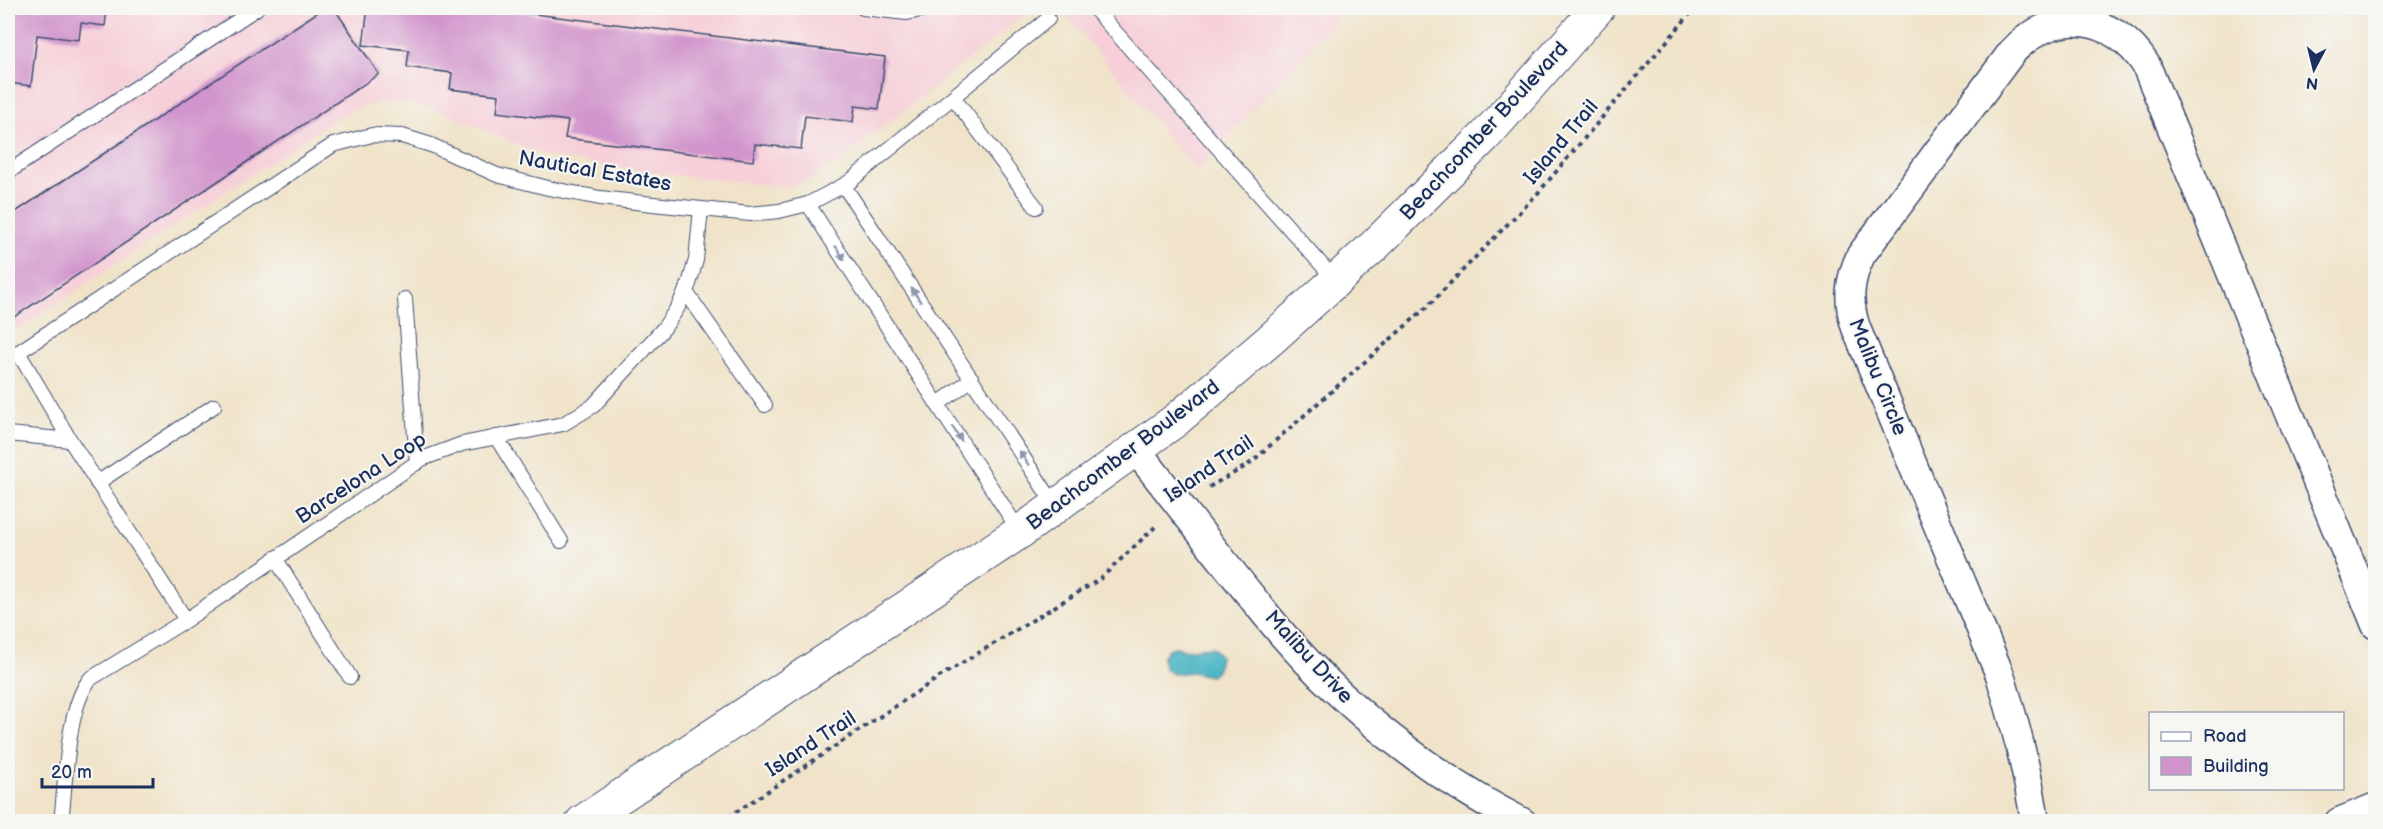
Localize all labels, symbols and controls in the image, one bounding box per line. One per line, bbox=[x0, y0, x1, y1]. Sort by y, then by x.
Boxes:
street label: Beachcomber Boulevard bbox=[1395, 36, 1573, 226]
north arrow bbox=[2284, 39, 2344, 99]
text: N bbox=[2305, 72, 2319, 93]
street label: Island Trail bbox=[1518, 95, 1604, 189]
street label: Nautical Estates bbox=[517, 145, 673, 197]
one-way arrow bbox=[834, 244, 846, 260]
one-way arrow bbox=[911, 287, 922, 303]
street label: Malibu Circle bbox=[1843, 315, 1913, 439]
street label: Beachcomber Boulevard bbox=[1022, 374, 1224, 536]
one-way arrow bbox=[952, 426, 963, 442]
street label: Barcelona Loop bbox=[291, 427, 431, 529]
street label: Island Trail bbox=[1160, 430, 1258, 508]
one-way arrow bbox=[1018, 450, 1029, 466]
street label: Malibu Drive bbox=[1260, 605, 1358, 709]
street label: Island Trail bbox=[761, 706, 861, 782]
legend bbox=[2149, 712, 2344, 790]
text: Road bbox=[2203, 726, 2247, 747]
scale bar bbox=[42, 751, 153, 789]
text: Building bbox=[2203, 756, 2269, 777]
text: 20 m bbox=[51, 762, 92, 783]

